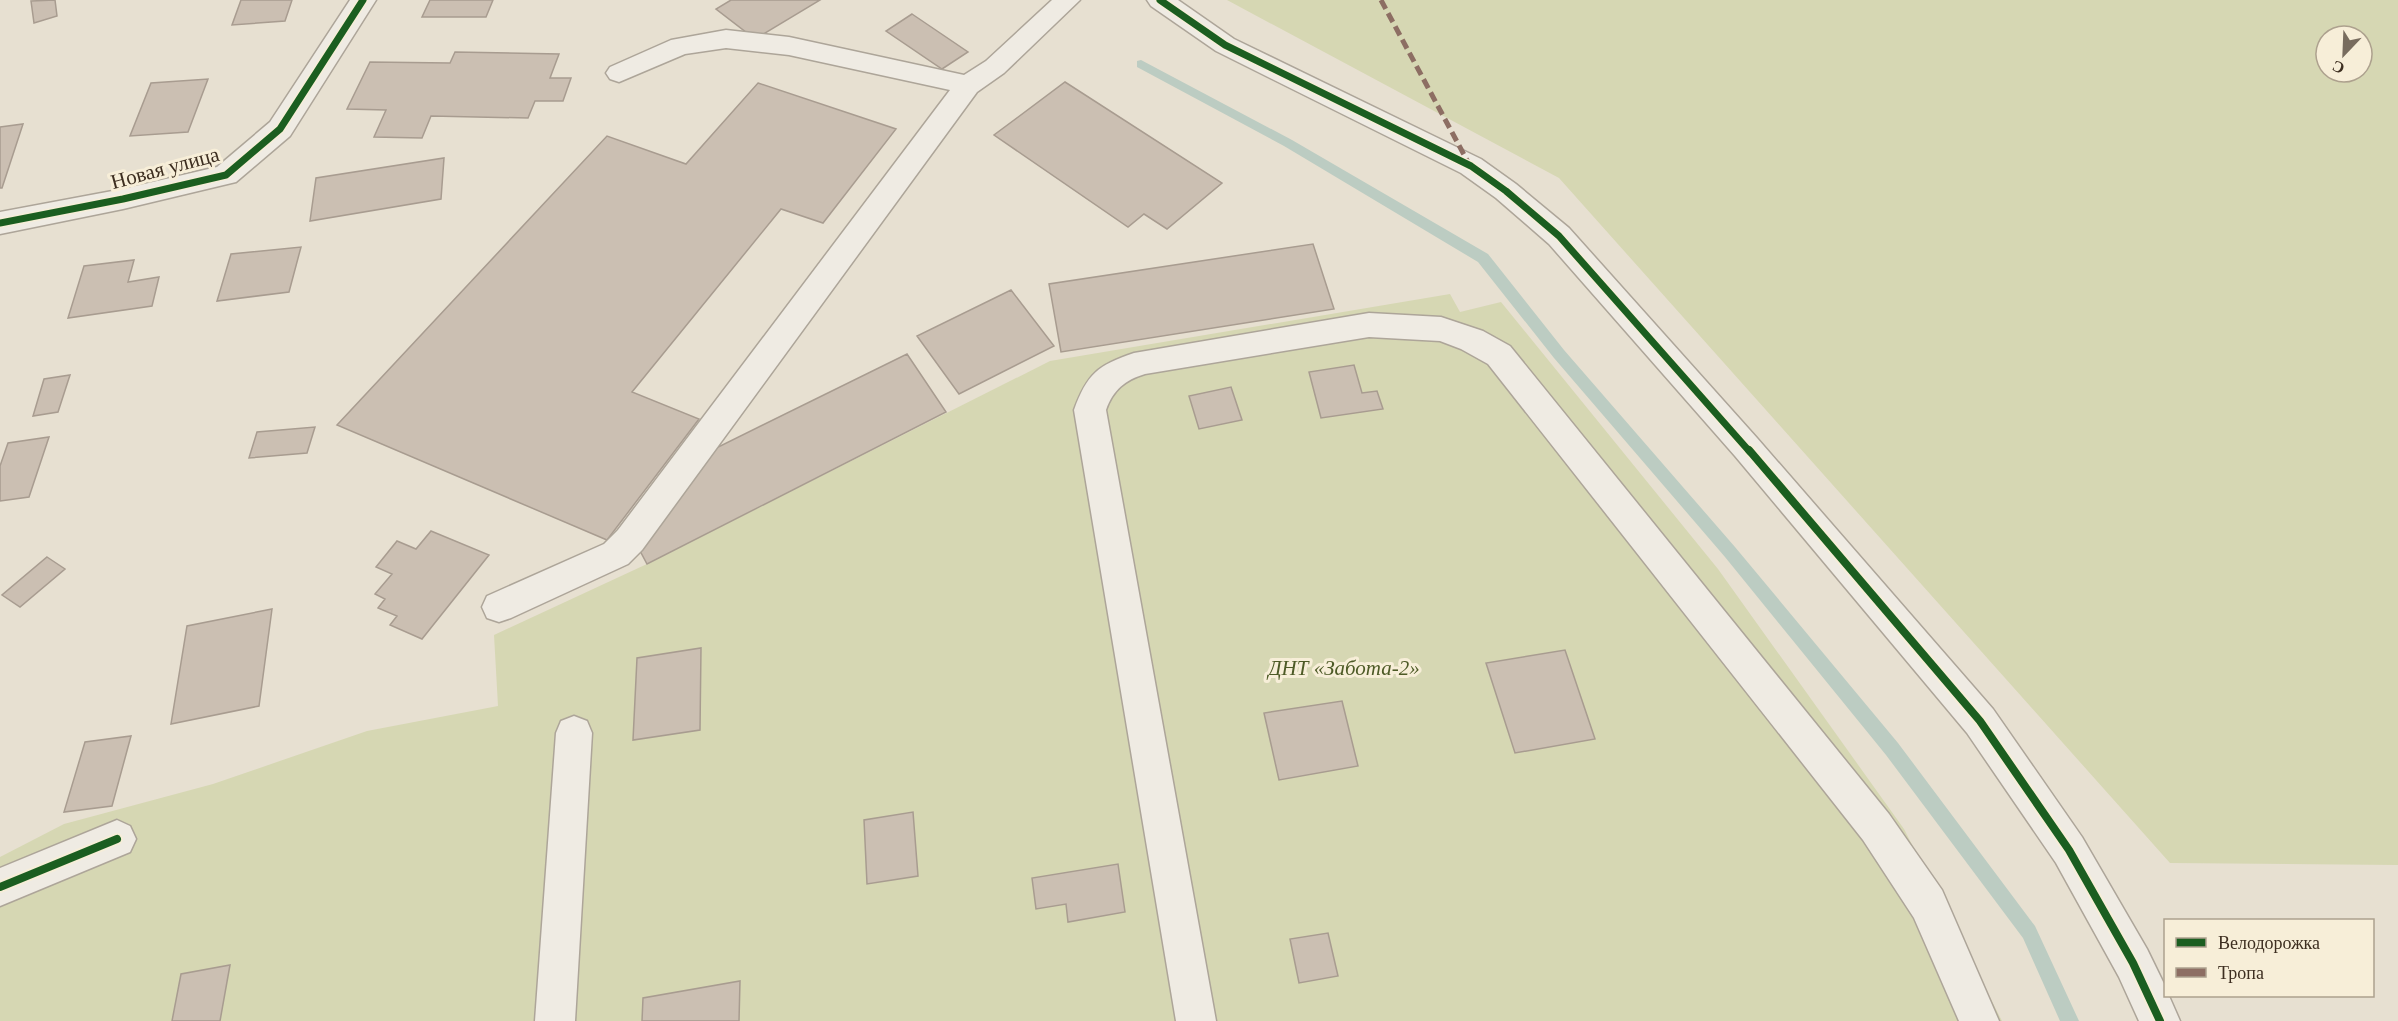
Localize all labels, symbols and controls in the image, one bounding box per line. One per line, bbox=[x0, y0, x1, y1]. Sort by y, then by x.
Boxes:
north arrow bbox=[2314, 24, 2374, 84]
text: С bbox=[2330, 57, 2347, 77]
street label: Новая улица bbox=[108, 142, 223, 194]
park label: ДНТ «Забота-2» bbox=[1266, 656, 1420, 680]
legend bbox=[2164, 919, 2374, 997]
text: Велодорожка bbox=[2218, 933, 2320, 953]
text: Тропа bbox=[2218, 963, 2264, 983]

